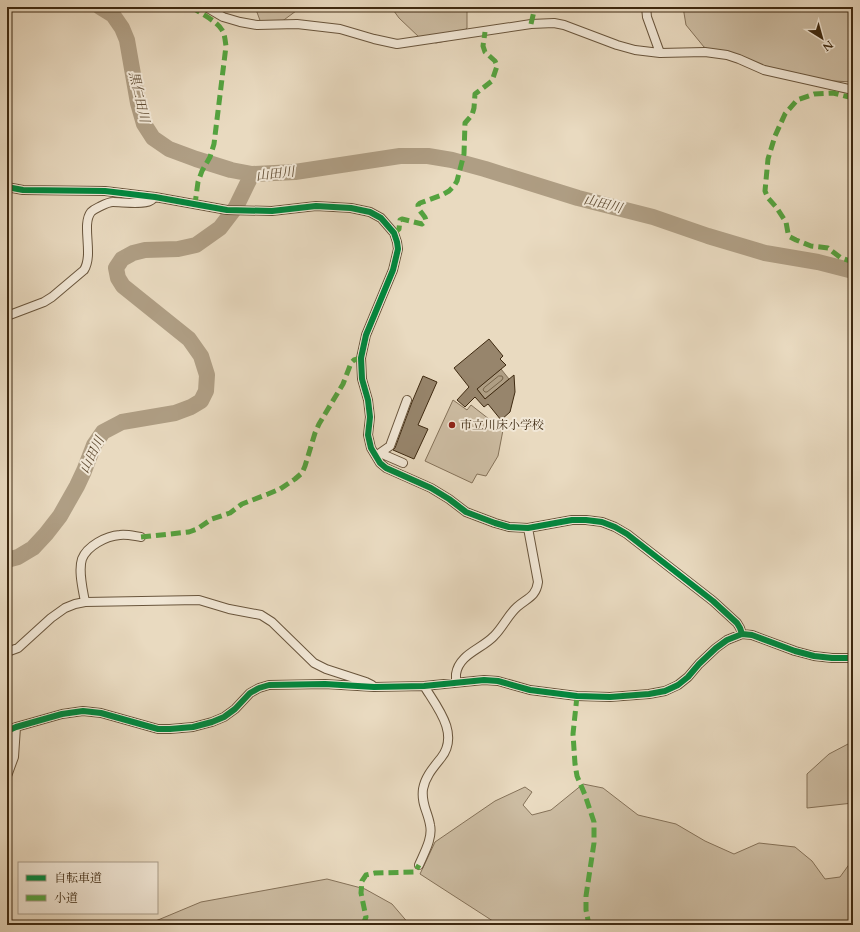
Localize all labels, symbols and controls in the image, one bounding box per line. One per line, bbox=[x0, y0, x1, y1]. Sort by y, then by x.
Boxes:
north arrow bbox=[802, 18, 842, 58]
text: N bbox=[819, 37, 836, 55]
water label: 黒仁田川 bbox=[124, 70, 154, 126]
water label: 山田川 bbox=[255, 162, 297, 185]
water label: 山田川 bbox=[582, 191, 626, 218]
place label: 市立川床小学校 bbox=[460, 417, 544, 433]
marker: 市立川床小学校 bbox=[447, 420, 457, 430]
water label: 山田川 bbox=[75, 432, 110, 476]
legend bbox=[18, 862, 158, 914]
text: 自転車道 bbox=[54, 870, 102, 886]
text: 小道 bbox=[54, 890, 78, 906]

